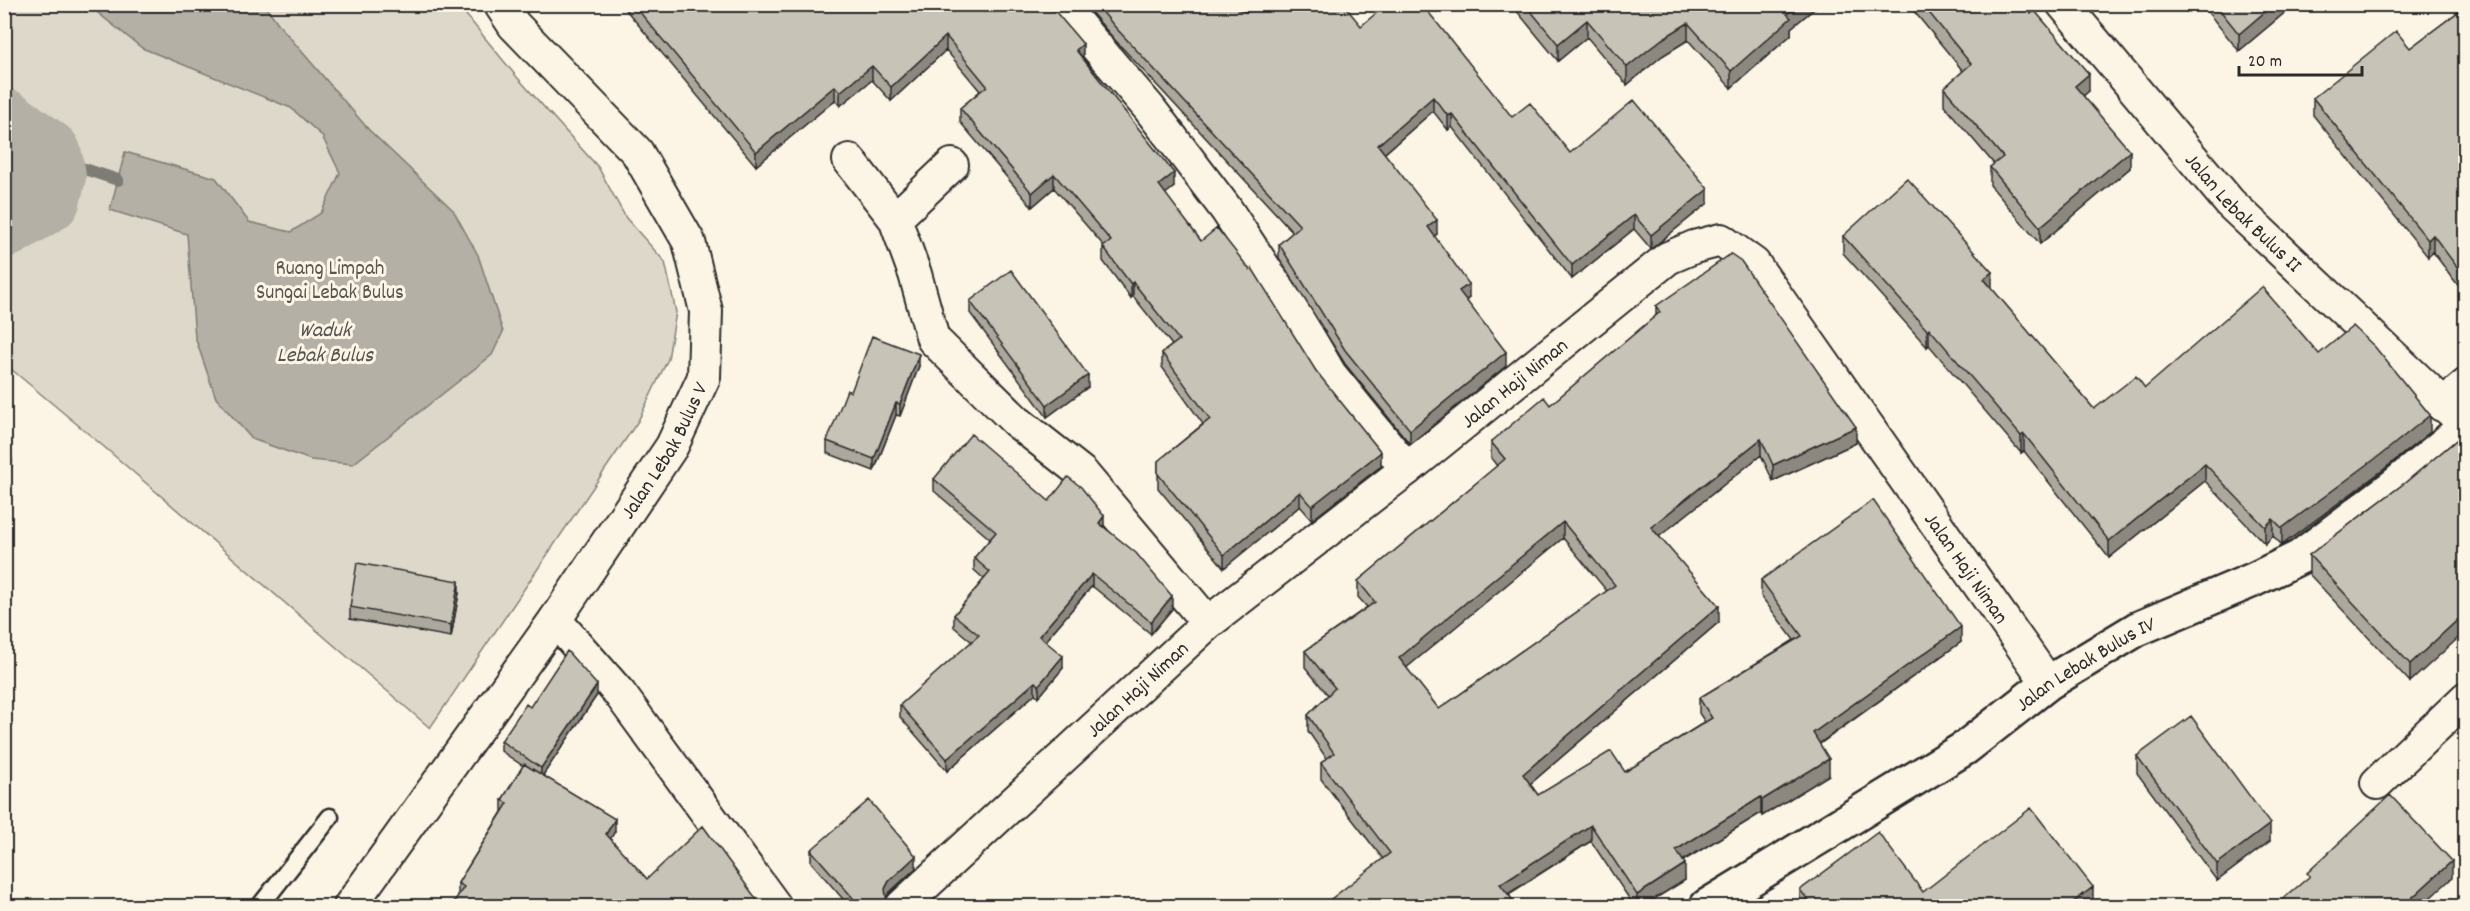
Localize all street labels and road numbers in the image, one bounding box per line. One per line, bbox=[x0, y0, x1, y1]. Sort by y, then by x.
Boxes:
street label: Jalan Lebak Bulus II bbox=[2176, 148, 2308, 281]
street label: Jalan Haji Niman bbox=[1456, 332, 1576, 437]
street label: Jalan Lebak Bulus V bbox=[615, 378, 718, 526]
street label: Jalan Haji Niman bbox=[1915, 508, 2014, 631]
street label: Jalan Lebak Bulus IV bbox=[2011, 611, 2161, 721]
street label: Jalan Haji Niman bbox=[1081, 636, 1197, 746]

